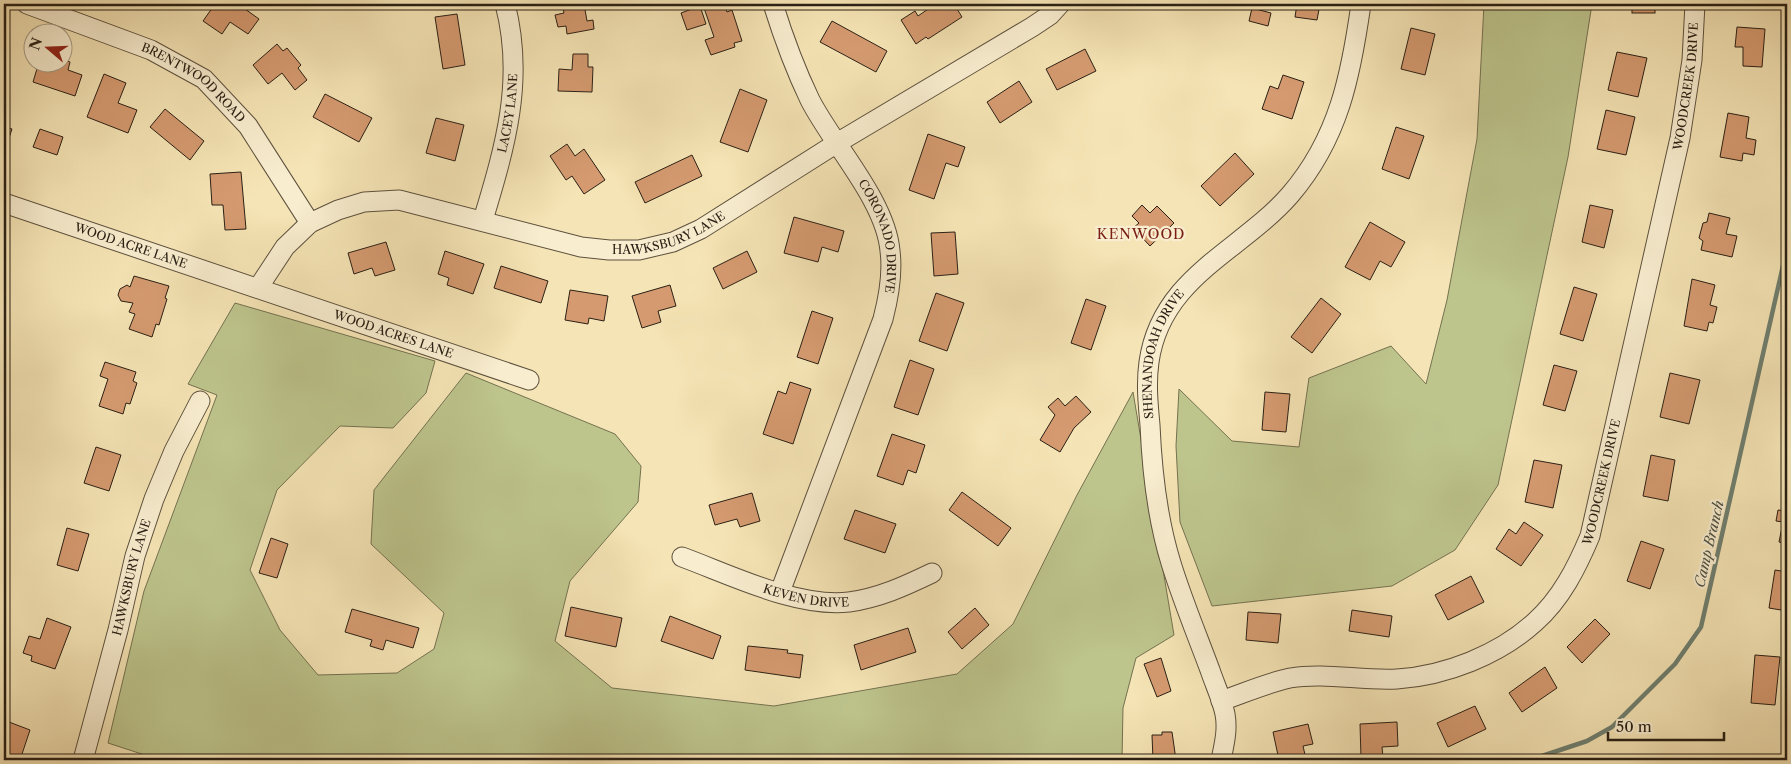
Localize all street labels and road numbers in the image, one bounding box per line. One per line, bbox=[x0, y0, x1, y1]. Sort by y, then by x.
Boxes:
street label: WOODCREEK DRIVE bbox=[1669, 22, 1701, 153]
street label: BRENTWOOD ROAD bbox=[140, 39, 249, 125]
street label: LACEY LANE bbox=[494, 73, 520, 154]
street label: CORONADO DRIVE bbox=[855, 176, 899, 294]
street label: HAWKSBURY LANE bbox=[612, 208, 728, 257]
street label: WOOD ACRE LANE bbox=[72, 219, 189, 271]
street label: SHENANDOAH DRIVE bbox=[1139, 286, 1187, 420]
street label: WOOD ACRES LANE bbox=[331, 306, 455, 361]
street label: WOODCREEK DRIVE bbox=[1579, 417, 1623, 548]
street label: HAWKSBURY LANE bbox=[109, 517, 154, 637]
street label: KEVEN DRIVE bbox=[761, 581, 850, 610]

